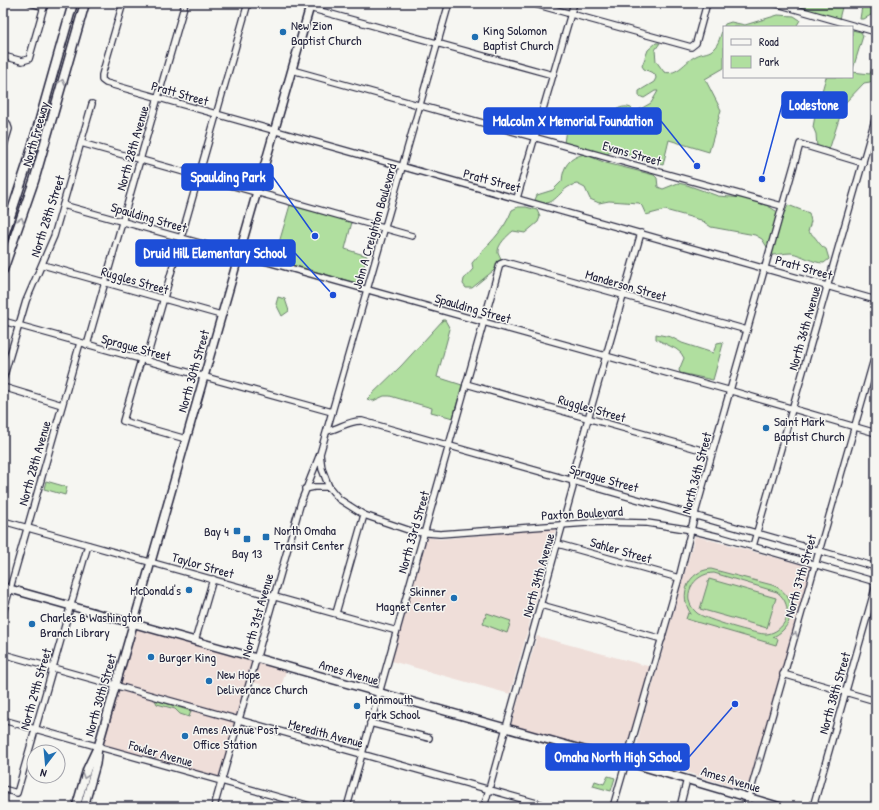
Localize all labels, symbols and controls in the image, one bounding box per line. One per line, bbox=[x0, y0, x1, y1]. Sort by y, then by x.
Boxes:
place label: New Zion Baptist Church bbox=[291, 16, 362, 49]
place label: King Solomon Baptist Church bbox=[483, 21, 554, 54]
legend bbox=[723, 26, 853, 78]
marker: New Zion Baptist Church bbox=[278, 27, 288, 37]
marker: King Solomon Baptist Church bbox=[470, 32, 480, 42]
text: Road bbox=[759, 33, 779, 50]
text: Park bbox=[759, 53, 779, 70]
street label: Pratt Street bbox=[149, 76, 211, 110]
one-way arrow bbox=[58, 79, 66, 85]
callout: Lodestone bbox=[782, 92, 847, 118]
text: Lodestone bbox=[789, 95, 839, 114]
street label: North Freeway bbox=[17, 99, 53, 169]
street label: North 28th Avenue bbox=[111, 103, 153, 193]
callout: Malcolm X Memorial Foundation bbox=[484, 108, 661, 134]
text: Malcolm X Memorial Foundation bbox=[493, 111, 653, 130]
street label: Evans Street bbox=[601, 136, 664, 170]
street label: John A Creighton Boulevard bbox=[347, 161, 401, 291]
callout: Spaulding Park bbox=[182, 164, 273, 190]
street label: Pratt Street bbox=[461, 164, 523, 196]
text: Spaulding Park bbox=[190, 167, 266, 188]
street label: North 28th Street bbox=[25, 172, 69, 259]
street label: Spaulding Street bbox=[109, 198, 190, 237]
one-way arrow bbox=[16, 217, 25, 224]
callout: Druid Hill Elementary School bbox=[136, 240, 295, 266]
text: Druid Hill Elementary School bbox=[144, 243, 287, 264]
street label: Pratt Street bbox=[773, 250, 835, 284]
street label: Ruggles Street bbox=[99, 262, 171, 298]
street label: Manderson Street bbox=[583, 265, 669, 305]
street label: North 36th Avenue bbox=[783, 284, 825, 372]
street label: Spaulding Street bbox=[433, 289, 514, 328]
street label: North 30th Street bbox=[173, 327, 213, 414]
street label: Sprague Street bbox=[99, 329, 173, 365]
street label: Ruggles Street bbox=[556, 390, 628, 426]
place label: Saint Mark Baptist Church bbox=[774, 412, 845, 445]
street label: North 28th Avenue bbox=[13, 418, 55, 508]
marker: Saint Mark Baptist Church bbox=[761, 423, 771, 433]
street label: North 36th Street bbox=[676, 429, 716, 516]
street label: Sprague Street bbox=[567, 460, 641, 497]
street label: North 33rd Street bbox=[393, 488, 434, 575]
street label: Paxton Boulevard bbox=[541, 502, 623, 524]
place label: North Omaha Transit Center bbox=[274, 521, 344, 554]
place label: Bay 4 bbox=[204, 522, 229, 540]
marker: Bay 4 bbox=[232, 526, 242, 536]
street label: North 34th Avenue bbox=[517, 531, 559, 619]
marker: North Omaha Transit Center bbox=[261, 532, 271, 542]
street label: North 37th Street bbox=[780, 532, 821, 620]
street label: Sahler Street bbox=[588, 533, 654, 568]
marker: Bay 13 bbox=[242, 534, 252, 544]
place label: Bay 13 bbox=[232, 544, 263, 562]
street label: Taylor Street bbox=[170, 548, 237, 583]
street label: North 31st Avenue bbox=[236, 571, 278, 659]
place label: McDonald's bbox=[130, 581, 181, 599]
place label: Skinner Magnet Center bbox=[376, 582, 446, 615]
marker: McDonald's bbox=[184, 585, 194, 595]
marker: Skinner Magnet Center bbox=[449, 593, 459, 603]
place label: Charles B Washington Branch Library bbox=[40, 608, 143, 641]
marker: Charles B Washington Branch Library bbox=[27, 619, 37, 629]
one-way arrow bbox=[790, 632, 799, 639]
street label: North 29th Street bbox=[15, 646, 55, 732]
place label: Burger King bbox=[159, 648, 216, 666]
street label: North 38th Street bbox=[814, 649, 854, 736]
street label: North 30th Street bbox=[80, 651, 120, 738]
marker: Burger King bbox=[146, 652, 156, 662]
street label: Ames Avenue bbox=[317, 655, 381, 689]
place label: New Hope Deliverance Church bbox=[217, 665, 308, 698]
marker: New Hope Deliverance Church bbox=[204, 676, 214, 686]
place label: Monmouth Park School bbox=[365, 690, 421, 723]
marker: Monmouth Park School bbox=[352, 701, 362, 711]
street label: Meredith Avenue bbox=[286, 714, 366, 752]
place label: Ames Avenue Post Office Station bbox=[193, 720, 279, 753]
marker: Ames Avenue Post Office Station bbox=[180, 731, 190, 741]
street label: Fowler Avenue bbox=[126, 735, 195, 771]
north arrow bbox=[26, 744, 66, 784]
callout: Omaha North High School bbox=[546, 744, 689, 770]
text: Omaha North High School bbox=[554, 747, 682, 768]
one-way arrow bbox=[754, 757, 763, 764]
street label: Ames Avenue bbox=[699, 761, 763, 797]
text: N bbox=[38, 766, 48, 781]
one-way arrow bbox=[81, 772, 89, 779]

